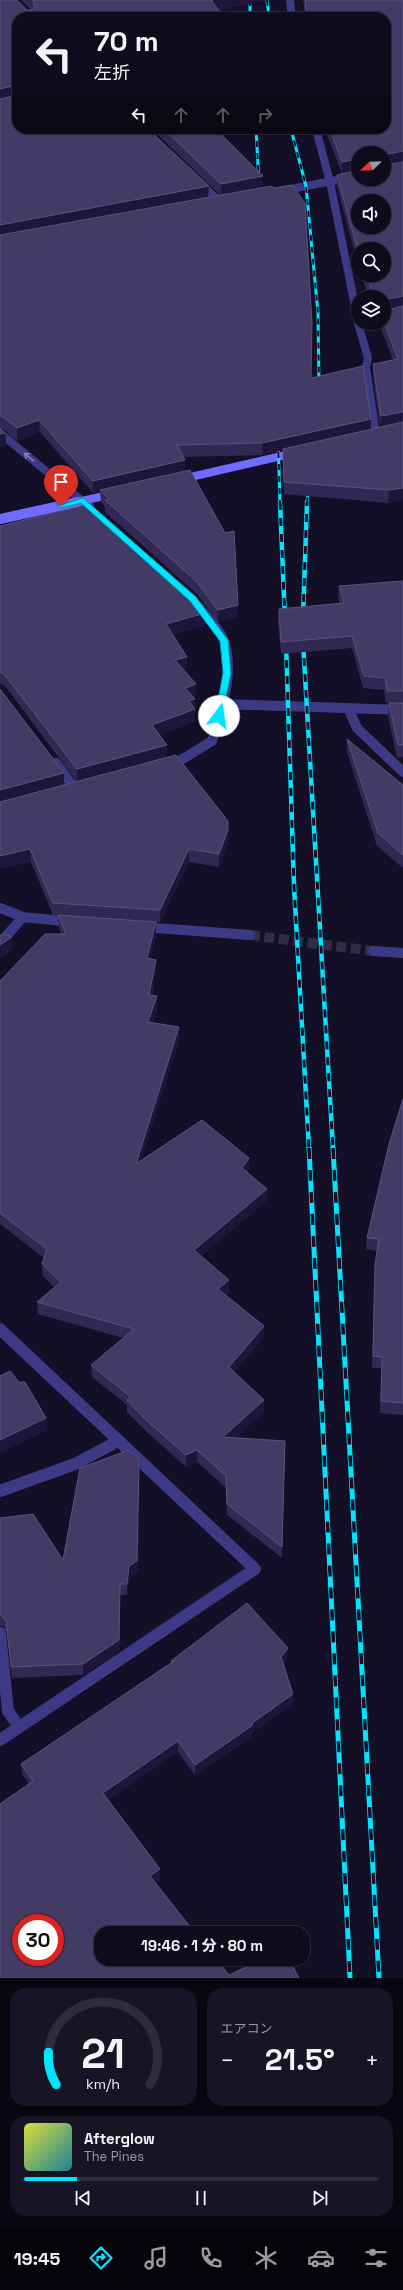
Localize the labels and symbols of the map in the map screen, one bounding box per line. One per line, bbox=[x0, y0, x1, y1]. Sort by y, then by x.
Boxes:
north arrow bbox=[351, 146, 391, 186]
one-way arrow bbox=[24, 452, 35, 461]
pin bbox=[44, 465, 78, 506]
position arrow bbox=[198, 695, 240, 737]
speed limit sign: 30 bbox=[12, 1914, 64, 1966]

